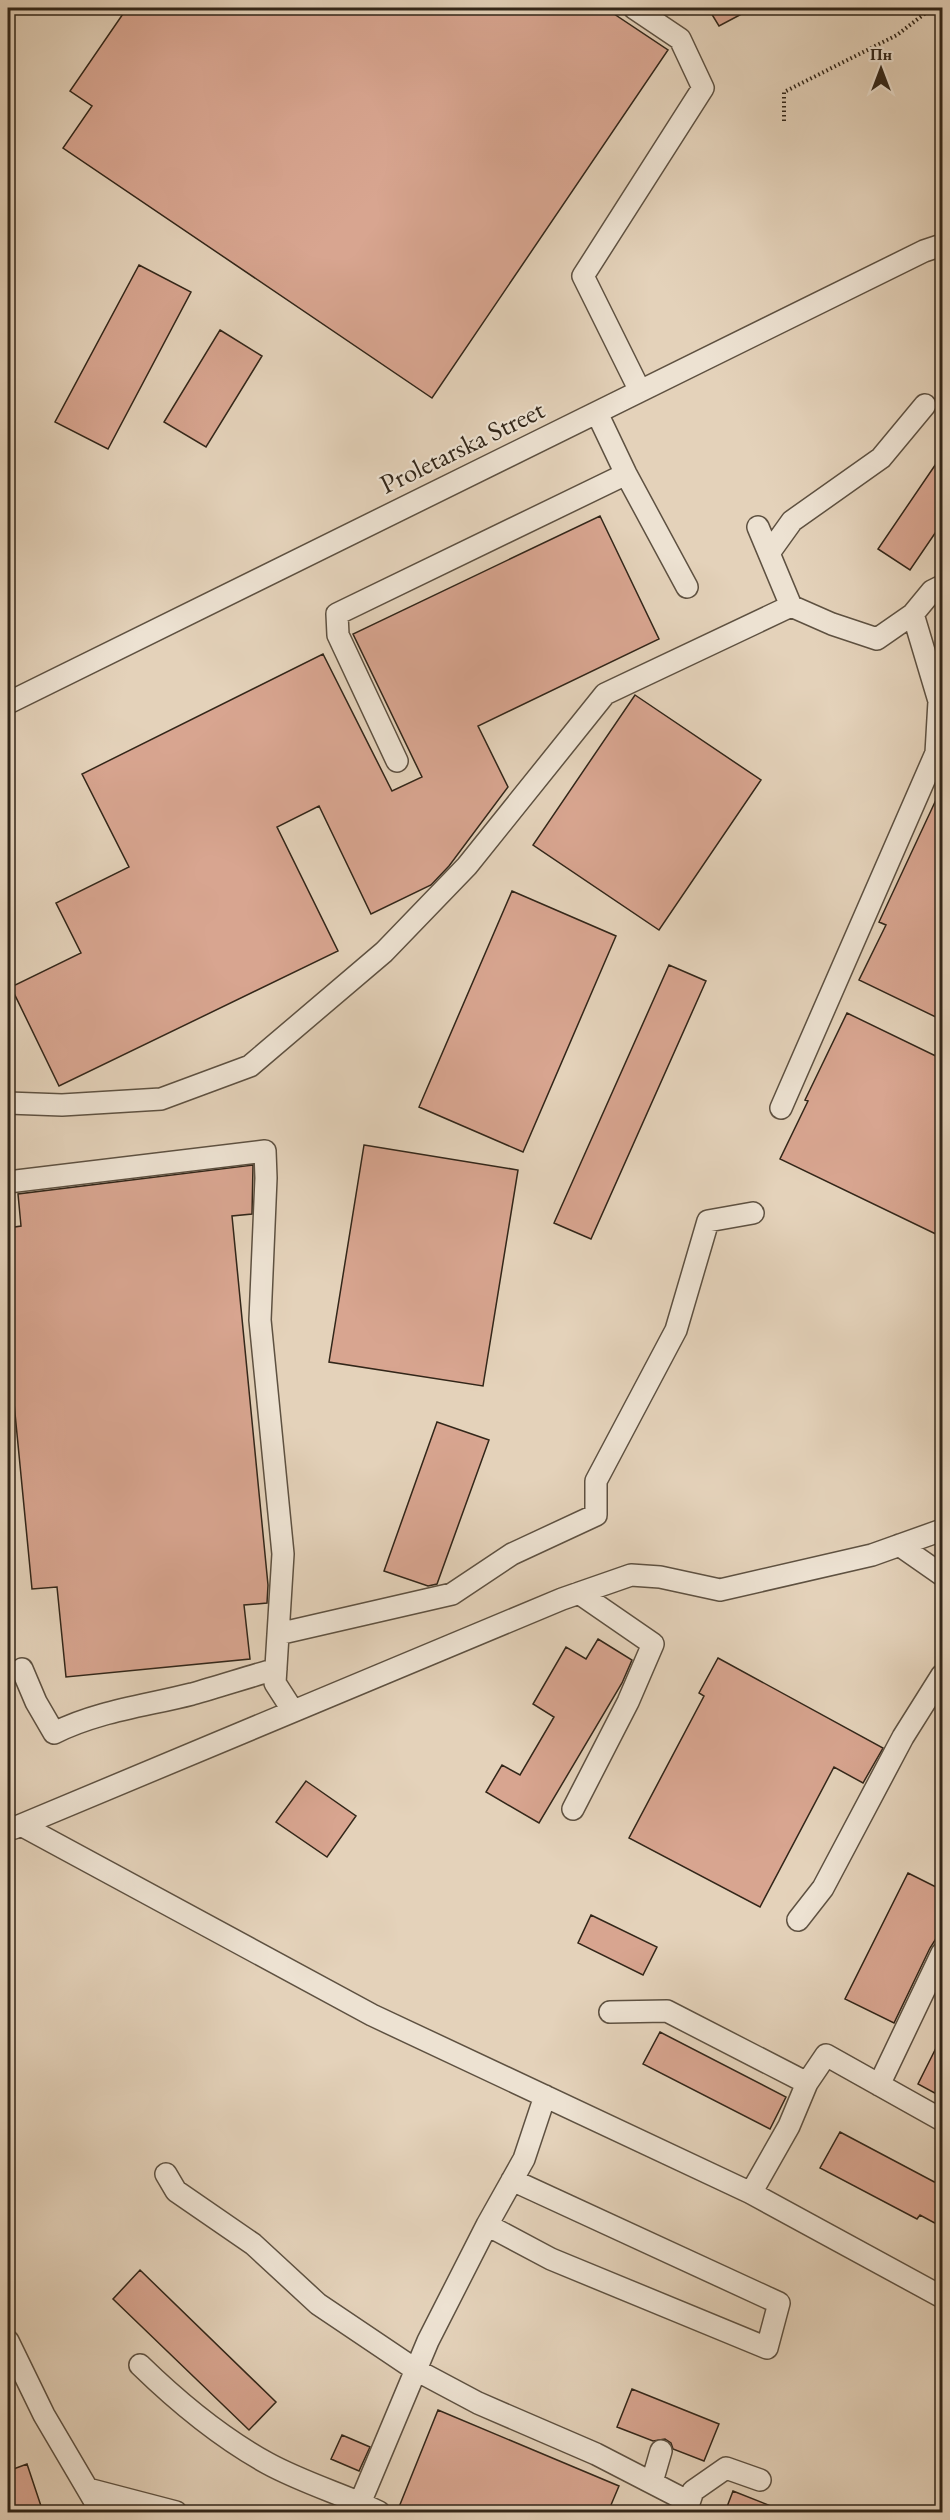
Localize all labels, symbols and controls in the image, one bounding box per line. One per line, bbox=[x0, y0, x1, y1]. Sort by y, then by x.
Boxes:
north arrow bbox=[851, 39, 911, 99]
text: Пн bbox=[870, 44, 892, 65]
street label: Proletarska Street bbox=[374, 391, 550, 502]

